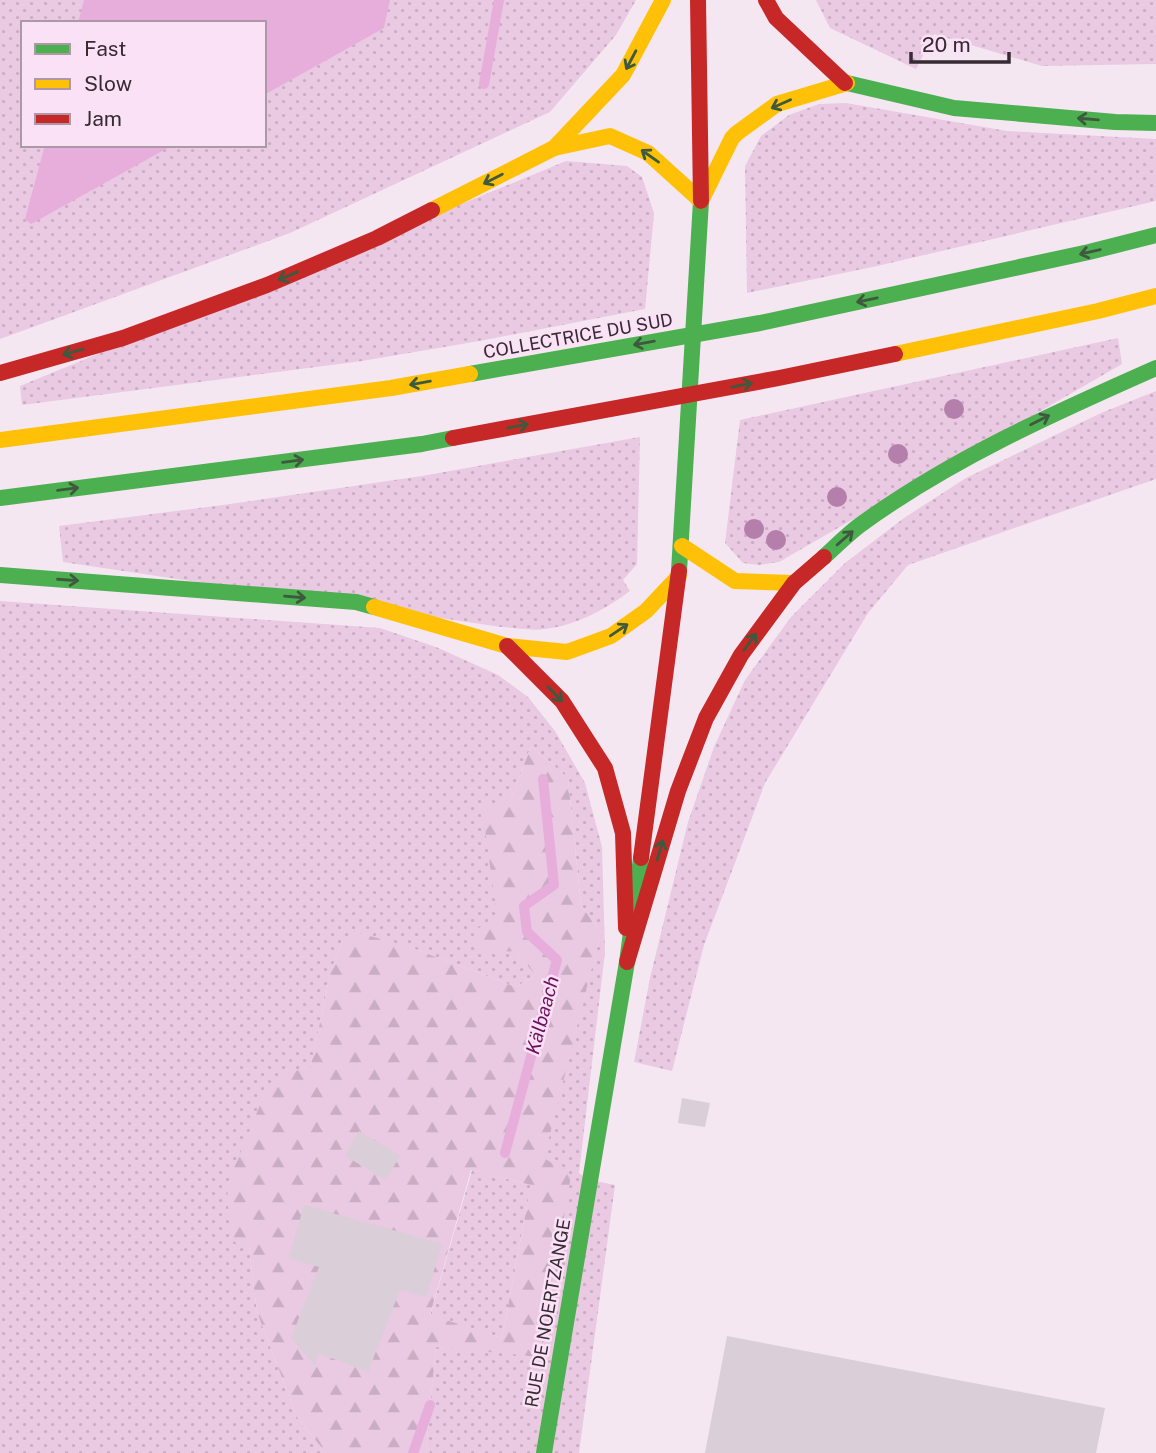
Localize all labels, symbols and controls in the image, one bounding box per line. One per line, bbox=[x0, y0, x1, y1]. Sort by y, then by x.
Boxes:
legend bbox=[21, 21, 266, 147]
scale bar bbox=[911, 21, 1009, 65]
text: 20 m bbox=[922, 32, 971, 57]
text: Fast bbox=[84, 36, 126, 61]
one-way arrow bbox=[624, 50, 638, 70]
text: Slow bbox=[84, 71, 132, 96]
one-way arrow bbox=[771, 98, 792, 111]
text: Jam bbox=[84, 106, 122, 131]
one-way arrow bbox=[1077, 112, 1100, 125]
one-way arrow bbox=[641, 149, 660, 163]
one-way arrow bbox=[483, 172, 504, 186]
one-way arrow bbox=[1079, 245, 1102, 259]
one-way arrow bbox=[277, 270, 299, 283]
one-way arrow bbox=[856, 293, 879, 307]
street label: COLLECTRICE DU SUD bbox=[481, 308, 674, 363]
one-way arrow bbox=[633, 337, 656, 350]
one-way arrow bbox=[63, 347, 85, 360]
one-way arrow bbox=[409, 377, 432, 390]
one-way arrow bbox=[730, 377, 753, 391]
one-way arrow bbox=[1029, 413, 1049, 427]
one-way arrow bbox=[506, 419, 529, 433]
one-way arrow bbox=[282, 454, 304, 467]
one-way arrow bbox=[56, 483, 79, 496]
one-way arrow bbox=[836, 530, 854, 546]
one-way arrow bbox=[56, 574, 79, 587]
one-way arrow bbox=[283, 591, 306, 604]
one-way arrow bbox=[609, 623, 628, 637]
one-way arrow bbox=[743, 633, 758, 652]
one-way arrow bbox=[546, 686, 563, 703]
one-way arrow bbox=[655, 839, 668, 861]
water label: Kälbaach bbox=[521, 974, 563, 1056]
street label: RUE DE NOERTZANGE bbox=[521, 1217, 574, 1409]

